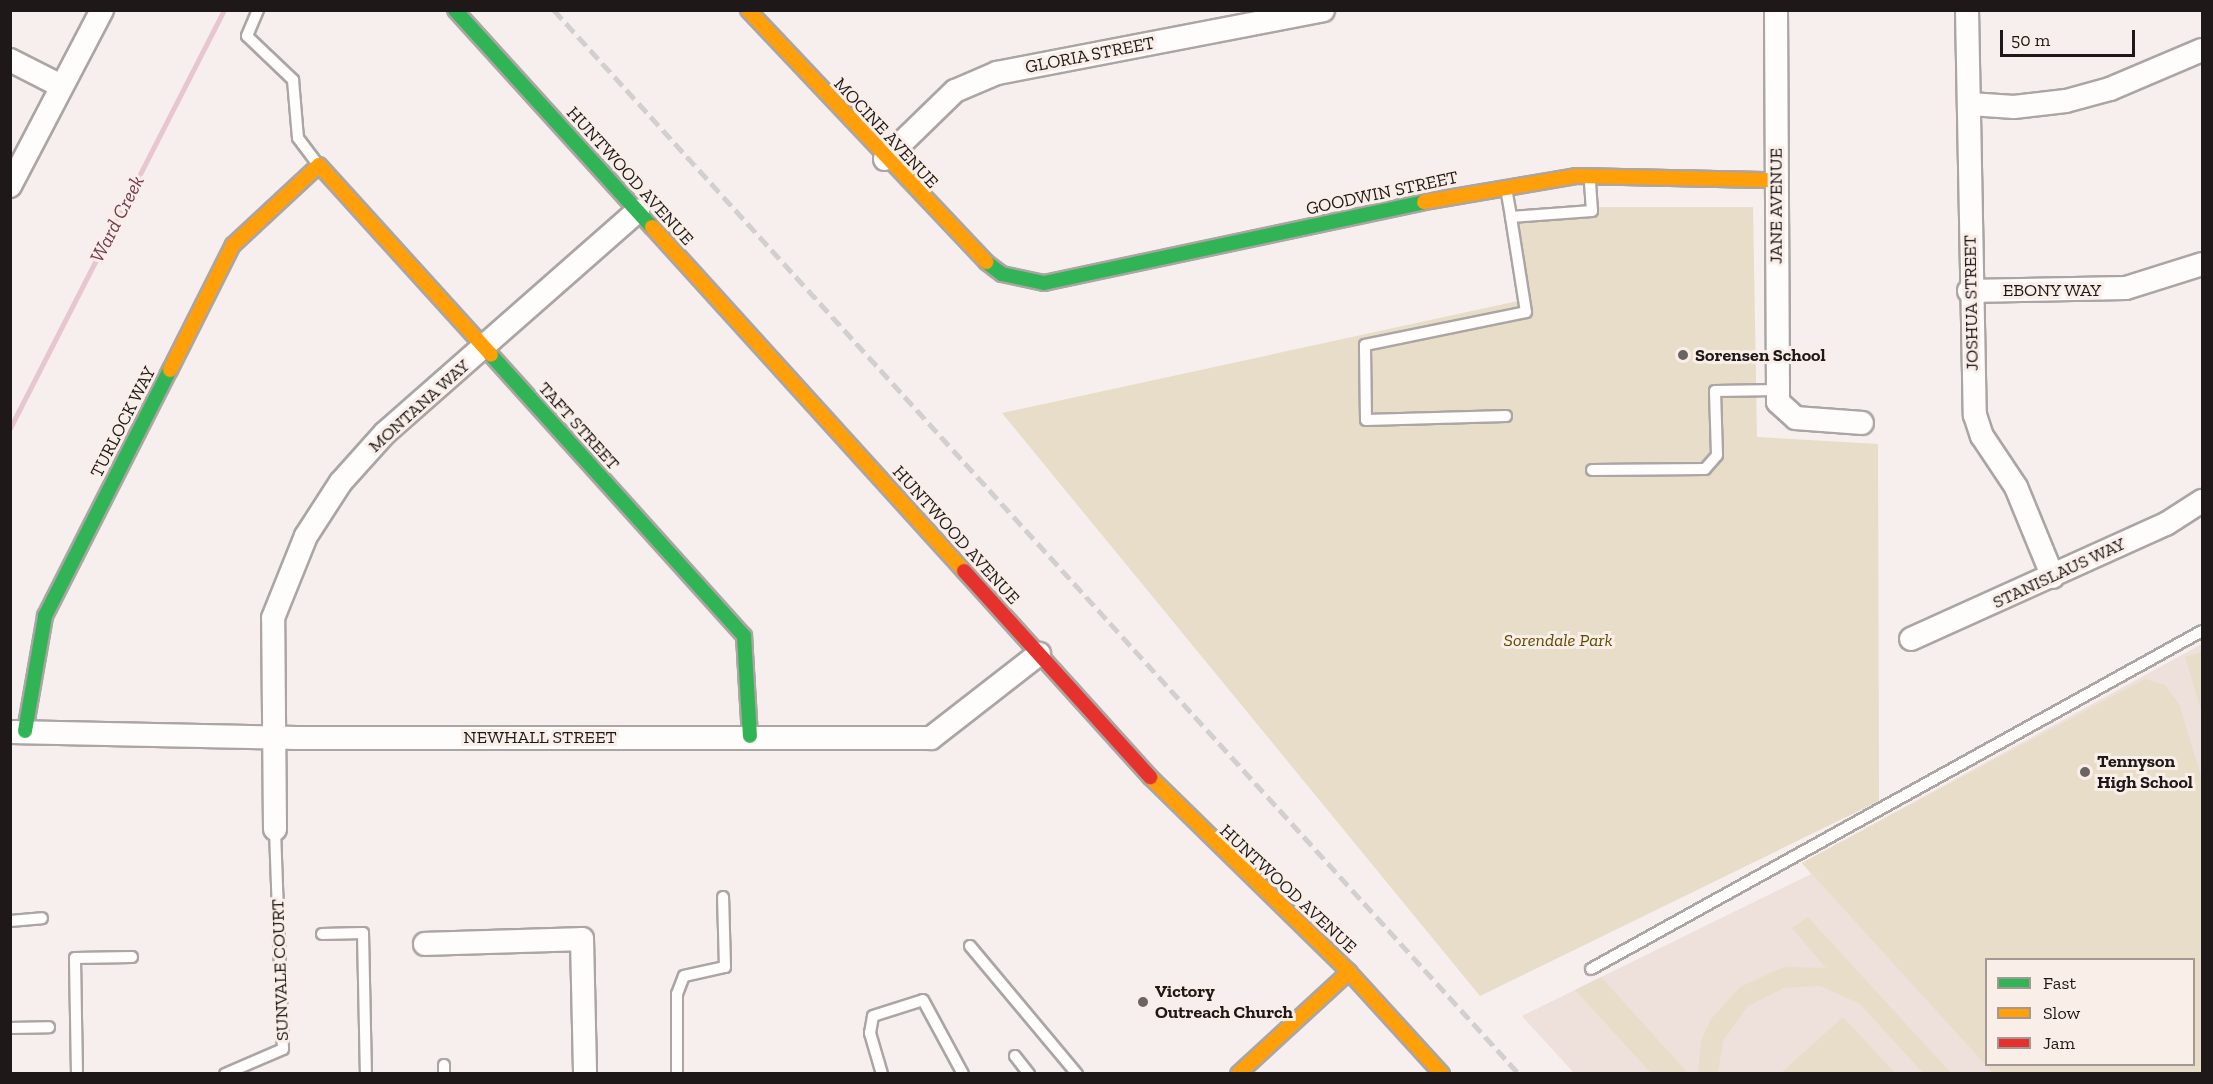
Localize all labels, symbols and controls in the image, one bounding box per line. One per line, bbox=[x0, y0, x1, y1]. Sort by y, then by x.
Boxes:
scale bar bbox=[2003, 18, 2138, 56]
text: 50 m bbox=[2011, 29, 2050, 51]
street label: GLORIA STREET bbox=[1023, 32, 1157, 78]
street label: MOCINE AVENUE bbox=[829, 73, 943, 193]
street label: HUNTWOOD AVENUE bbox=[562, 102, 698, 250]
street label: JANE AVENUE bbox=[1765, 148, 1787, 264]
street label: GOODWIN STREET bbox=[1304, 166, 1460, 220]
water label: Ward Creek bbox=[85, 171, 149, 267]
street label: JOSHUA STREET bbox=[1959, 235, 1983, 371]
street label: EBONY WAY bbox=[2002, 279, 2102, 301]
place label: Sorensen School bbox=[1695, 344, 1826, 366]
marker: Sorensen School bbox=[1676, 348, 1690, 362]
street label: MONTANA WAY bbox=[364, 355, 474, 457]
street label: TURLOCK WAY bbox=[86, 363, 160, 481]
street label: TAFT STREET bbox=[534, 377, 624, 475]
street label: HUNTWOOD AVENUE bbox=[888, 461, 1024, 609]
street label: STANISLAUS WAY bbox=[1989, 533, 2129, 613]
park label: Sorendale Park bbox=[1504, 629, 1612, 651]
street label: NEWHALL STREET bbox=[463, 726, 617, 748]
place label: Tennyson High School bbox=[2097, 751, 2193, 794]
marker: Tennyson High School bbox=[2078, 765, 2092, 779]
street label: HUNTWOOD AVENUE bbox=[1215, 820, 1361, 958]
street label: SUNVALE COURT bbox=[267, 899, 293, 1041]
legend bbox=[1985, 958, 2195, 1066]
text: Fast bbox=[2043, 972, 2076, 994]
place label: Victory Outreach Church bbox=[1155, 981, 1293, 1024]
marker: Victory Outreach Church bbox=[1136, 995, 1150, 1009]
text: Slow bbox=[2043, 1002, 2080, 1024]
text: Jam bbox=[2043, 1032, 2075, 1054]

